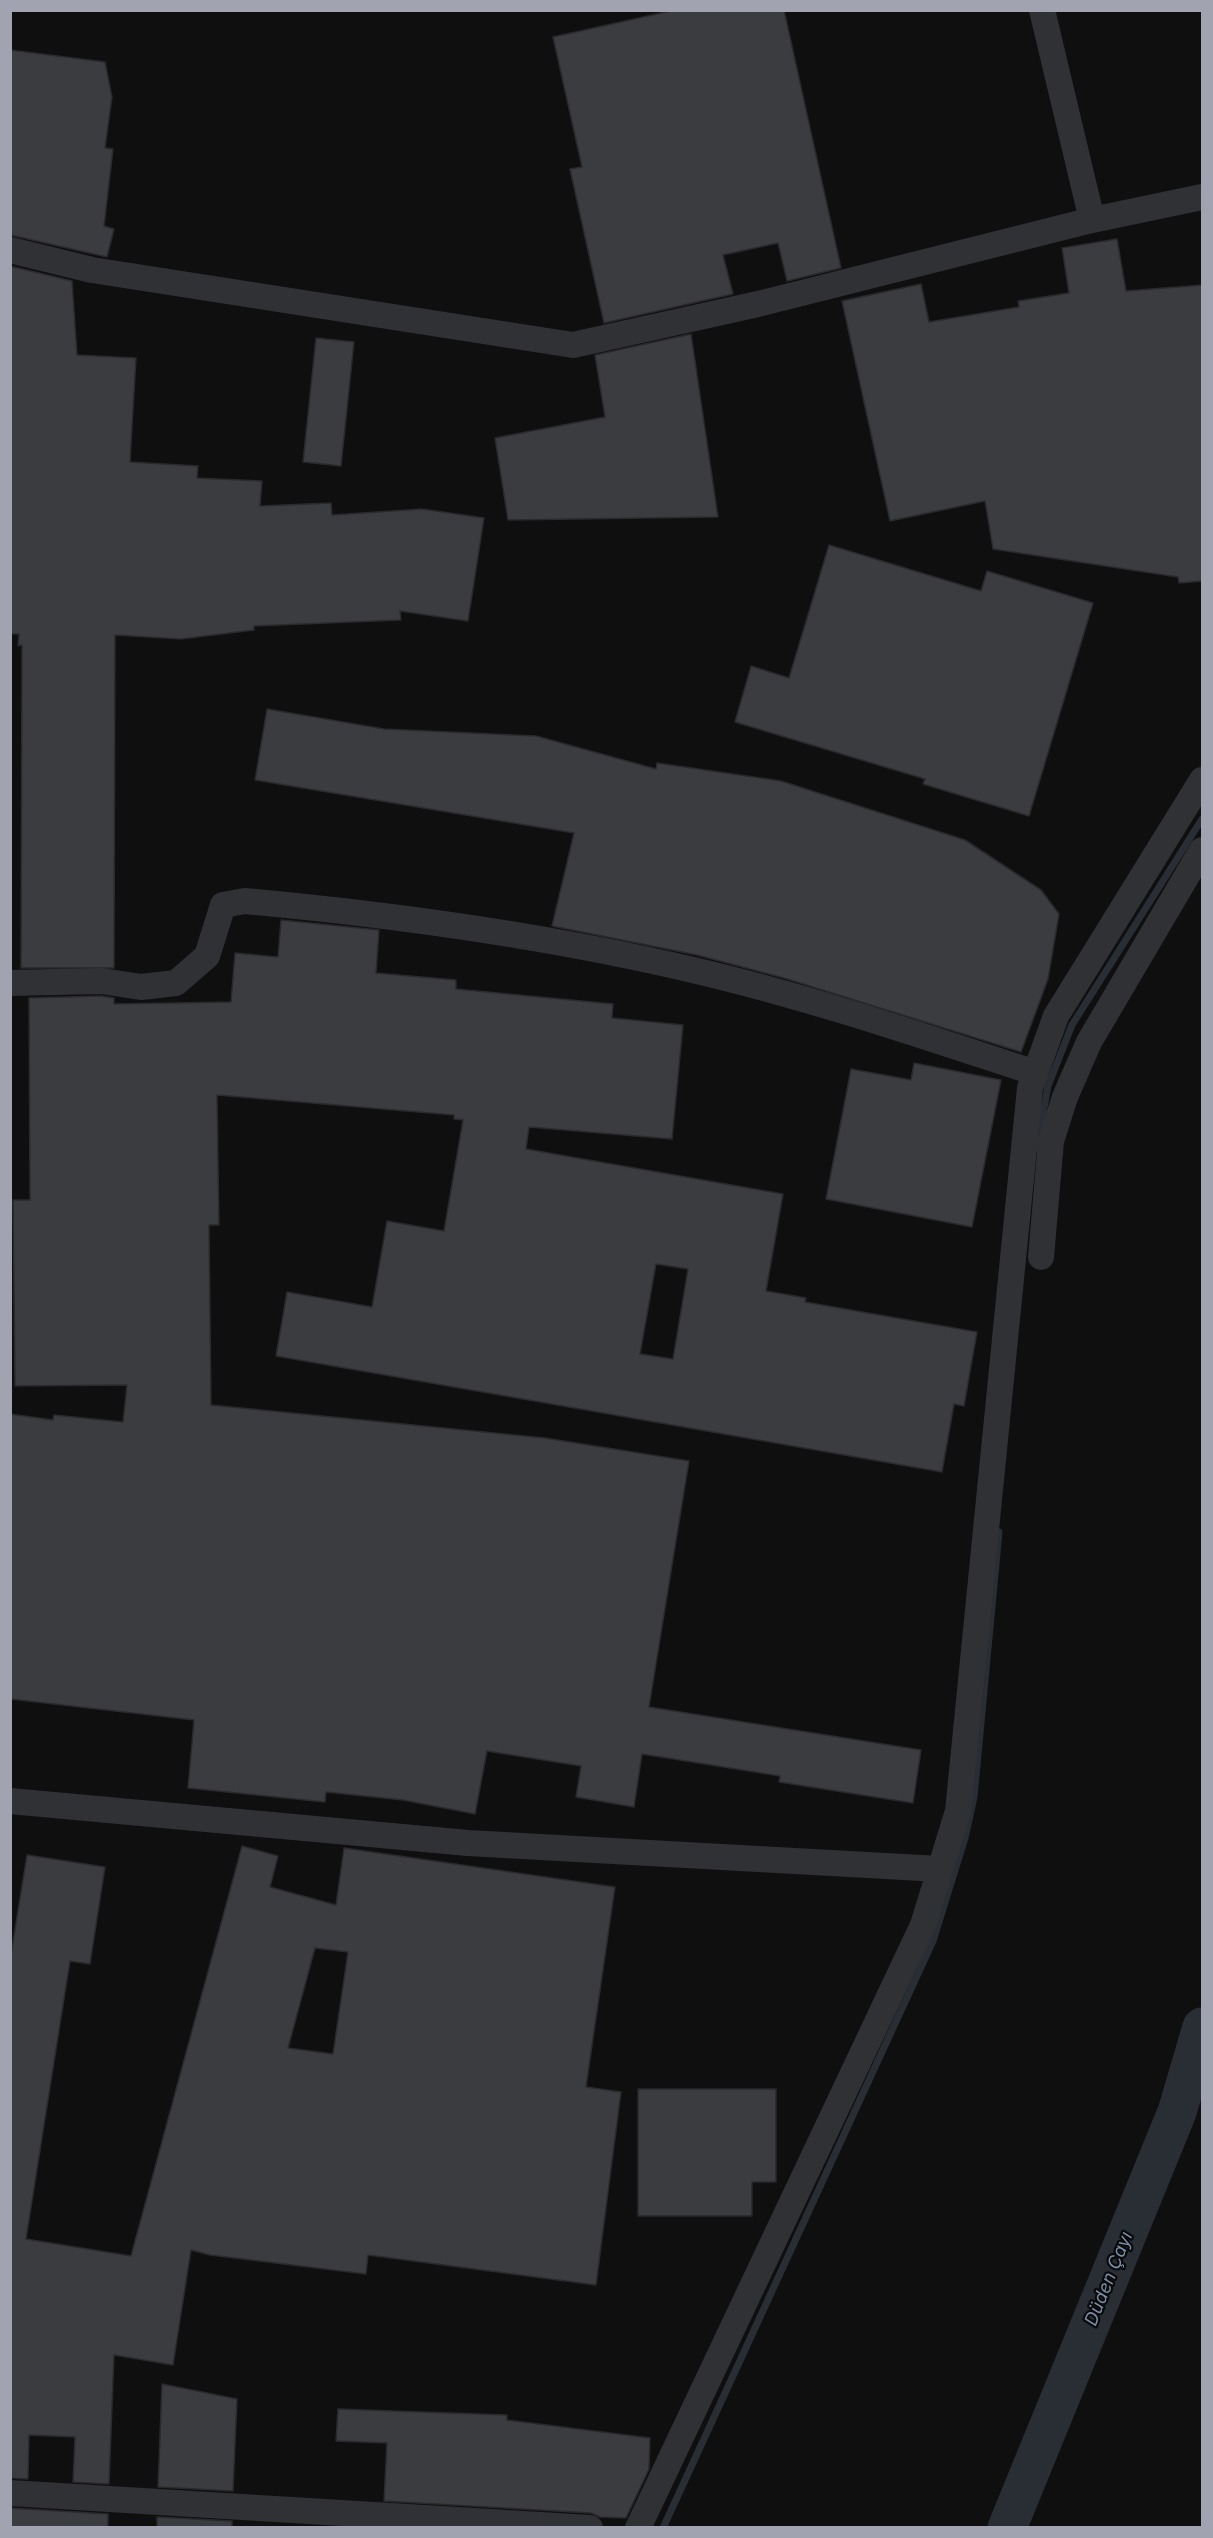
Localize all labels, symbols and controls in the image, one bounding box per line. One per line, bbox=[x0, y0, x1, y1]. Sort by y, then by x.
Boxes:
water label: Düden Çayı bbox=[1080, 2229, 1138, 2329]

